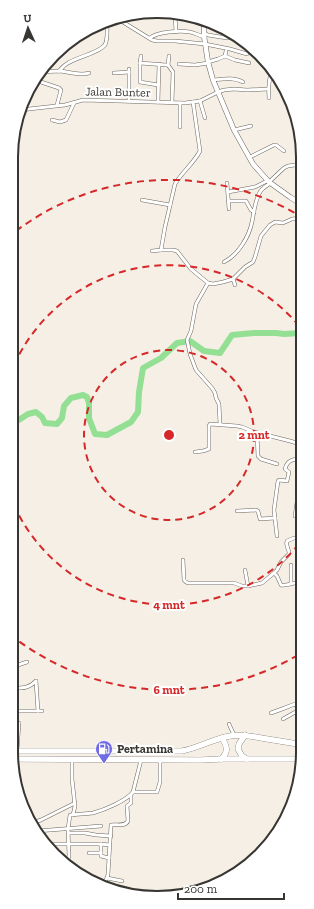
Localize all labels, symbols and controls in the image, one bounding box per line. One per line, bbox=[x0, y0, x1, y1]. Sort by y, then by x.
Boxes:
north arrow bbox=[8, 8, 48, 48]
text: U bbox=[23, 12, 32, 25]
street label: Jalan Bunter bbox=[85, 84, 151, 100]
centre of rings bbox=[162, 428, 176, 442]
text: 2 mnt bbox=[238, 428, 270, 442]
text: 4 mnt bbox=[153, 598, 185, 612]
text: 6 mnt bbox=[153, 683, 185, 697]
fuel station icon: Pertamina bbox=[94, 739, 114, 764]
place label: Pertamina bbox=[117, 742, 173, 756]
scale bar bbox=[178, 875, 284, 901]
text: 200 m bbox=[184, 882, 218, 896]

